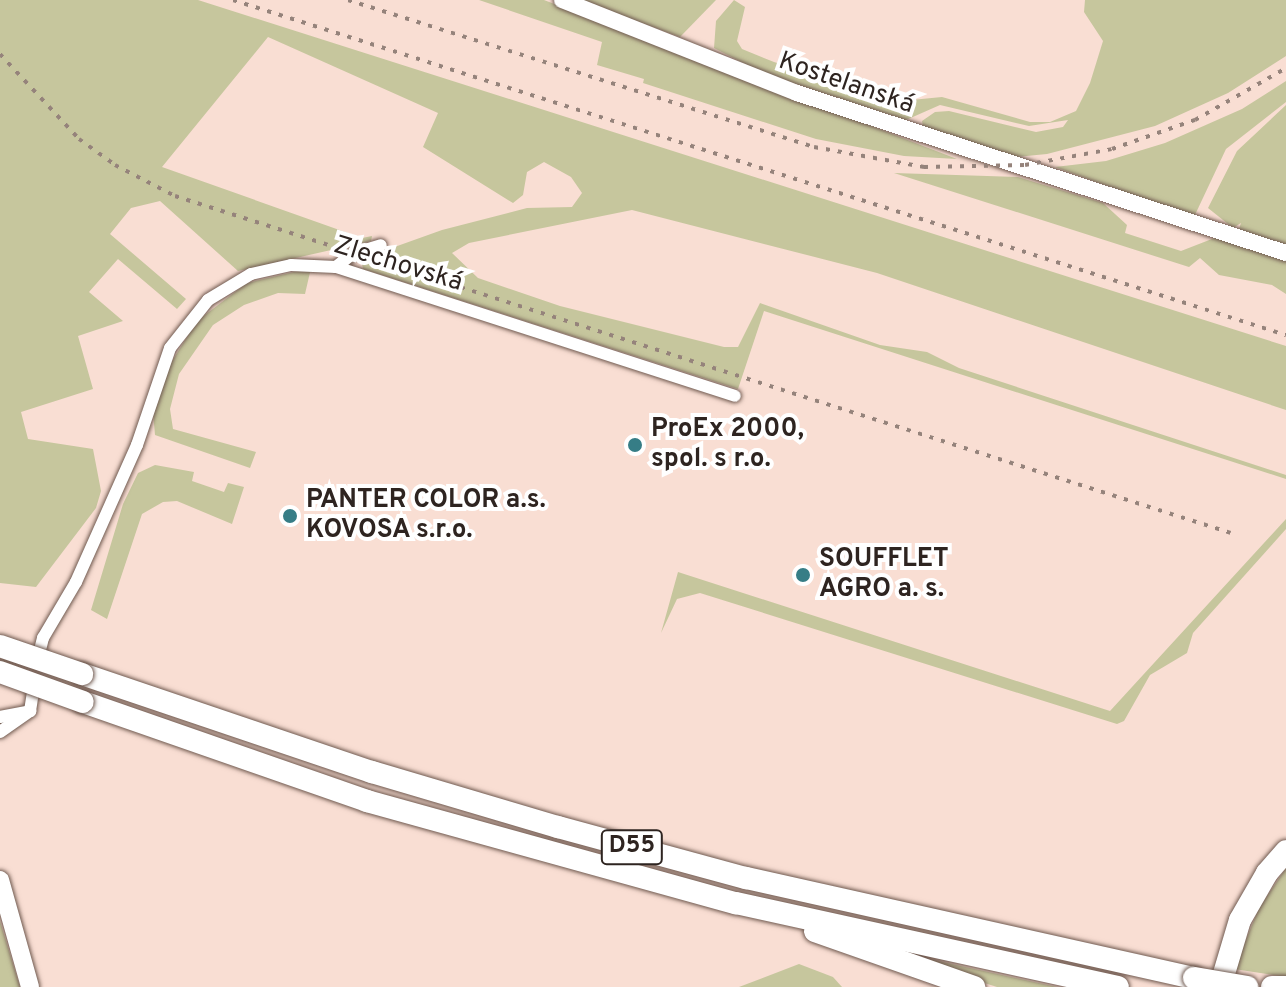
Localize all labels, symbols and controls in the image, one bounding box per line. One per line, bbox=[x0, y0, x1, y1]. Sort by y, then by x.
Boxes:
street label: Kostelanská bbox=[774, 46, 918, 122]
street label: Zlechovská bbox=[330, 231, 466, 299]
place label: ProEx 2000, spol. s r.o. bbox=[651, 414, 804, 476]
marker: ProEx 2000, spol. s r.o. bbox=[626, 436, 644, 454]
place label: PANTER COLOR a.s. KOVOSA s.r.o. bbox=[306, 485, 546, 546]
marker: PANTER COLOR a.s. KOVOSA s.r.o. bbox=[281, 507, 299, 525]
place label: SOUFFLET AGRO a. s. bbox=[819, 544, 949, 606]
marker: SOUFFLET AGRO a. s. bbox=[794, 566, 812, 584]
road number: D55 bbox=[600, 827, 664, 867]

